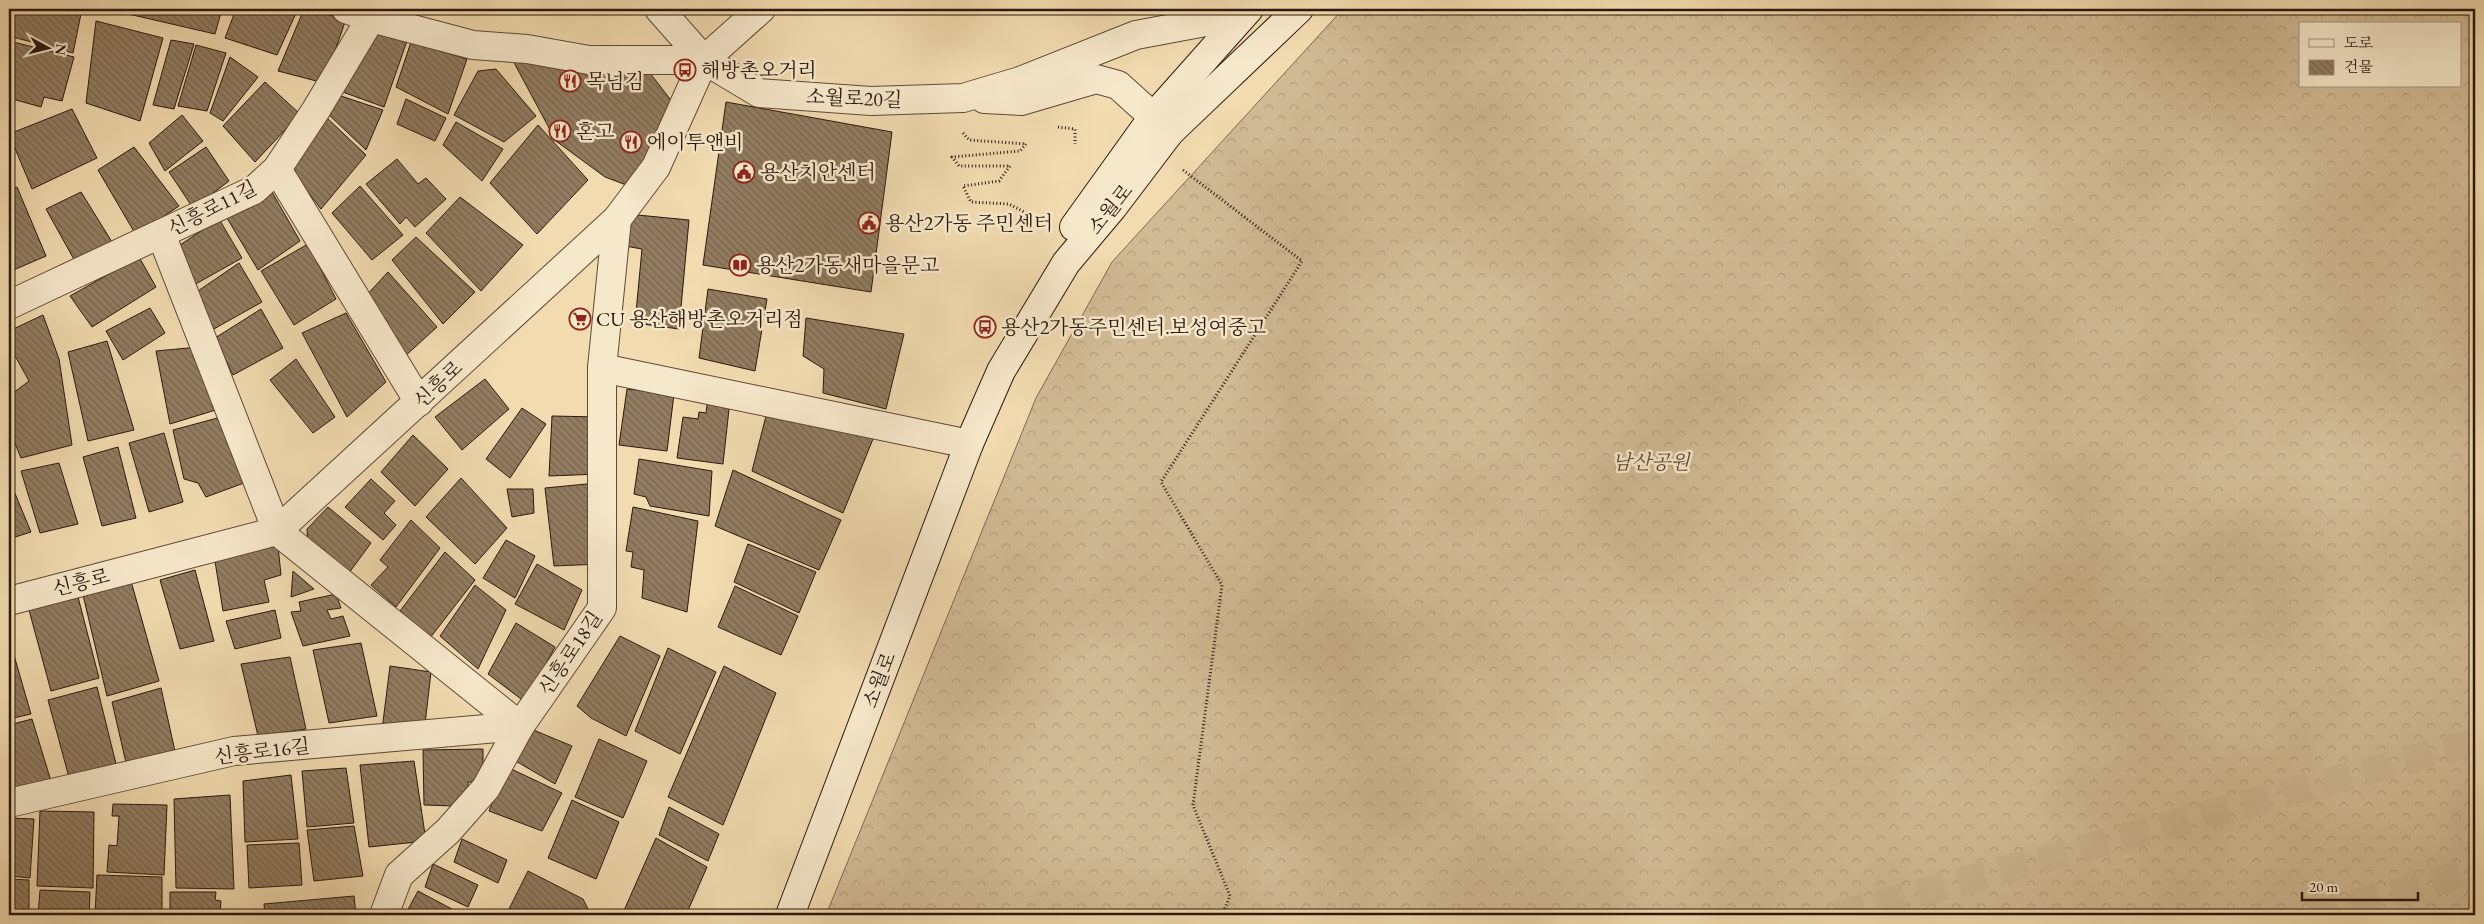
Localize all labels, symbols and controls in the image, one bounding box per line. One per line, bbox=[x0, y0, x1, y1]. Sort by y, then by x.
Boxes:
north arrow bbox=[22, 22, 72, 72]
legend bbox=[2299, 22, 2462, 88]
text: 도로 bbox=[2344, 33, 2373, 52]
text: N bbox=[51, 43, 71, 57]
place label: 해방촌오거리 bbox=[701, 57, 817, 83]
text: 건물 bbox=[2344, 57, 2373, 76]
bus stop icon: 해방촌오거리 bbox=[673, 58, 697, 82]
place label: 목넘김 bbox=[586, 68, 644, 94]
restaurant icon: 목넘김 bbox=[558, 69, 582, 93]
street label: 소월로20길 bbox=[805, 83, 903, 113]
place label: 혼고 bbox=[576, 118, 615, 144]
restaurant icon: 혼고 bbox=[548, 119, 572, 143]
place label: 에이투앤비 bbox=[647, 129, 744, 155]
restaurant icon: 에이투앤비 bbox=[619, 130, 643, 154]
place label: 용산치안센터 bbox=[760, 159, 876, 185]
public building icon: 용산치안센터 bbox=[732, 160, 756, 184]
street label: 신흥로11길 bbox=[163, 175, 261, 241]
street label: 소월로 bbox=[1082, 178, 1138, 240]
place label: 용산2가동 주민센터 bbox=[885, 210, 1053, 236]
public building icon: 용산2가동 주민센터 bbox=[857, 211, 881, 235]
place label: 용산2가동새마을문고 bbox=[756, 252, 939, 278]
library icon: 용산2가동새마을문고 bbox=[728, 253, 752, 277]
place label: CU 용산해방촌오거리점 bbox=[596, 306, 803, 332]
supermarket icon: CU 용산해방촌오거리점 bbox=[568, 307, 592, 331]
place label: 용산2가동주민센터.보성여중고 bbox=[1001, 314, 1266, 340]
bus stop icon: 용산2가동주민센터.보성여중고 bbox=[973, 315, 997, 339]
street label: 신흥로 bbox=[408, 355, 468, 413]
park label: 남산공원 bbox=[1612, 449, 1691, 475]
street label: 신흥로 bbox=[50, 562, 112, 602]
street label: 신흥로18길 bbox=[532, 606, 608, 700]
street label: 소월로 bbox=[856, 648, 902, 712]
street label: 신흥로16길 bbox=[213, 732, 311, 770]
scale bar bbox=[2302, 869, 2418, 901]
text: 20 m bbox=[2309, 877, 2338, 896]

